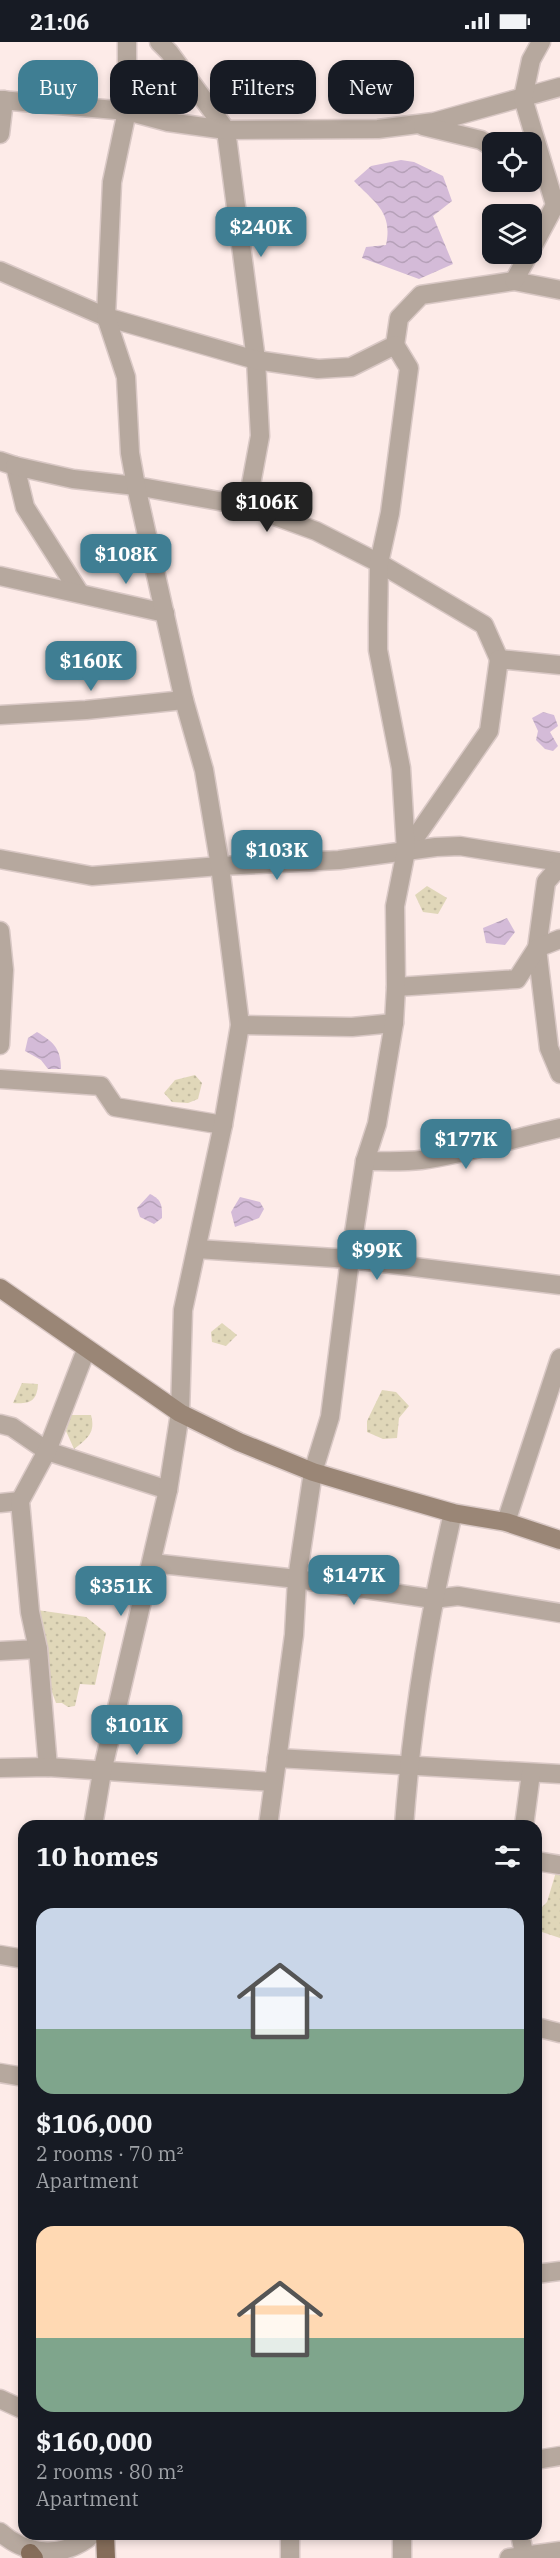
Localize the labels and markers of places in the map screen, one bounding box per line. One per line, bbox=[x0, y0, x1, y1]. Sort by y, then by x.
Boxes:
pin: $240K bbox=[219, 207, 303, 258]
pin: $106K bbox=[225, 482, 309, 533]
pin: $108K bbox=[84, 534, 168, 585]
pin: $160K bbox=[49, 641, 133, 692]
pin: $103K bbox=[235, 830, 319, 881]
pin: $177K bbox=[424, 1119, 508, 1170]
pin: $99K bbox=[341, 1230, 413, 1281]
pin: $147K bbox=[312, 1555, 396, 1606]
pin: $351K bbox=[79, 1566, 163, 1617]
pin: $101K bbox=[95, 1705, 179, 1756]

